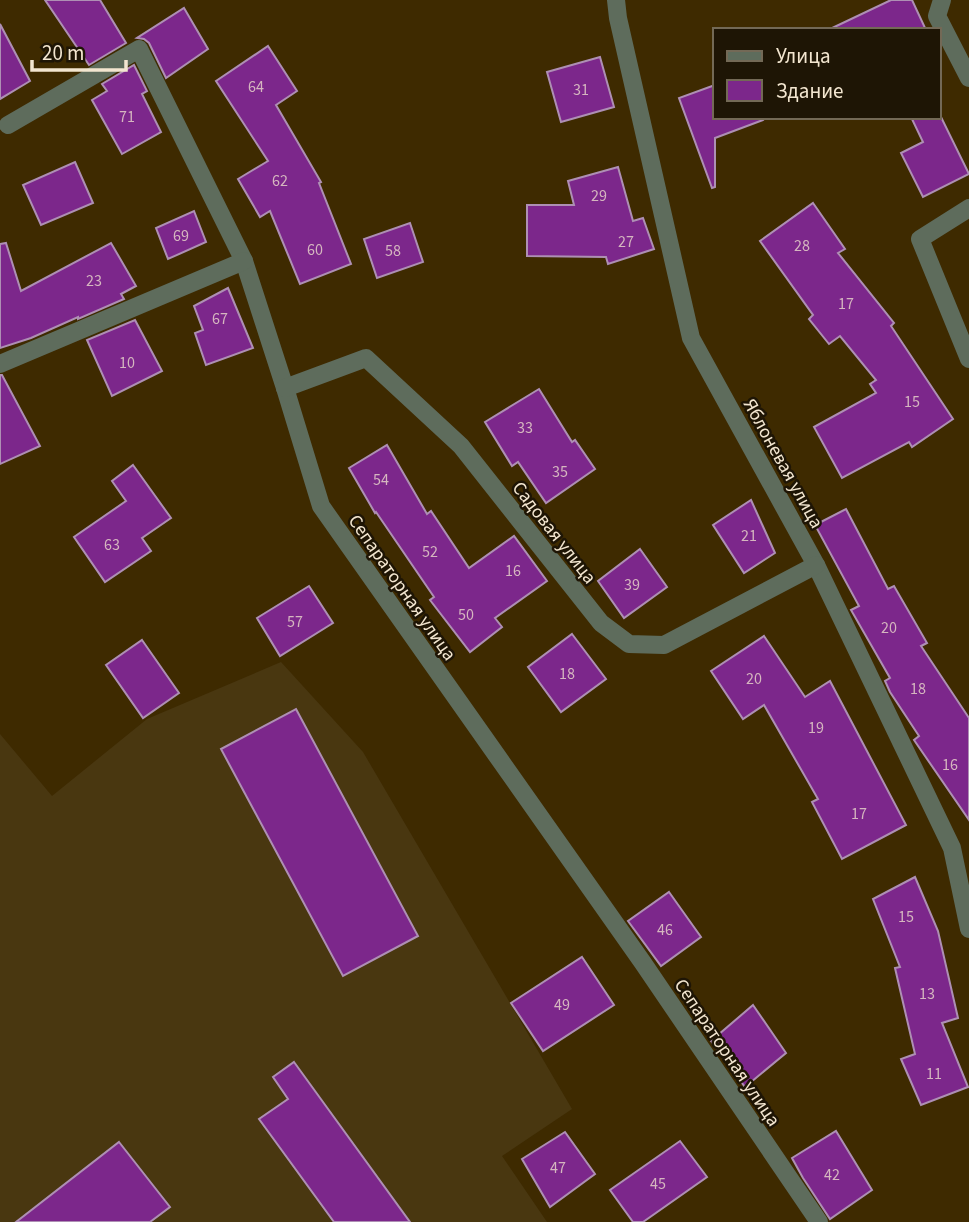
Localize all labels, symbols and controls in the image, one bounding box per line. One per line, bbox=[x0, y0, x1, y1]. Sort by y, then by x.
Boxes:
scale bar bbox=[32, 28, 126, 72]
legend bbox=[713, 28, 941, 119]
text: 20 m bbox=[42, 38, 84, 68]
text: Улица bbox=[776, 41, 831, 71]
house number: 64 bbox=[248, 76, 264, 98]
text: Здание bbox=[776, 76, 844, 106]
house number: 31 bbox=[573, 79, 589, 101]
house number: 71 bbox=[119, 106, 135, 128]
house number: 62 bbox=[272, 170, 288, 192]
house number: 29 bbox=[591, 185, 607, 207]
house number: 69 bbox=[173, 225, 189, 247]
house number: 27 bbox=[618, 231, 634, 253]
house number: 28 bbox=[794, 235, 810, 257]
house number: 60 bbox=[307, 239, 323, 261]
house number: 58 bbox=[385, 240, 401, 262]
house number: 23 bbox=[86, 270, 102, 292]
house number: 17 bbox=[838, 293, 854, 315]
house number: 67 bbox=[212, 308, 228, 330]
house number: 10 bbox=[119, 352, 135, 374]
house number: 15 bbox=[904, 391, 920, 413]
street label: Яблоневая улица bbox=[736, 394, 829, 533]
house number: 33 bbox=[517, 417, 533, 439]
house number: 35 bbox=[552, 461, 568, 483]
house number: 54 bbox=[373, 469, 389, 491]
street label: Садовая улица bbox=[505, 476, 602, 590]
street label: Сепараторная улица bbox=[341, 509, 462, 666]
house number: 21 bbox=[741, 525, 757, 547]
house number: 63 bbox=[104, 534, 120, 556]
house number: 52 bbox=[422, 541, 438, 563]
house number: 16 bbox=[505, 560, 521, 582]
house number: 39 bbox=[624, 574, 640, 596]
house number: 50 bbox=[458, 604, 474, 626]
house number: 57 bbox=[287, 611, 303, 633]
house number: 20 bbox=[881, 617, 897, 639]
house number: 18 bbox=[559, 663, 575, 685]
house number: 20 bbox=[746, 668, 762, 690]
house number: 18 bbox=[910, 678, 926, 700]
house number: 19 bbox=[808, 717, 824, 739]
house number: 16 bbox=[942, 754, 958, 776]
house number: 17 bbox=[851, 803, 867, 825]
house number: 15 bbox=[898, 906, 914, 928]
house number: 46 bbox=[657, 919, 673, 941]
street label: Сепараторная улица bbox=[667, 974, 786, 1132]
house number: 13 bbox=[919, 983, 935, 1005]
house number: 49 bbox=[554, 994, 570, 1016]
house number: 11 bbox=[926, 1063, 942, 1085]
house number: 47 bbox=[550, 1157, 566, 1179]
house number: 42 bbox=[824, 1164, 840, 1186]
house number: 45 bbox=[650, 1173, 666, 1195]

